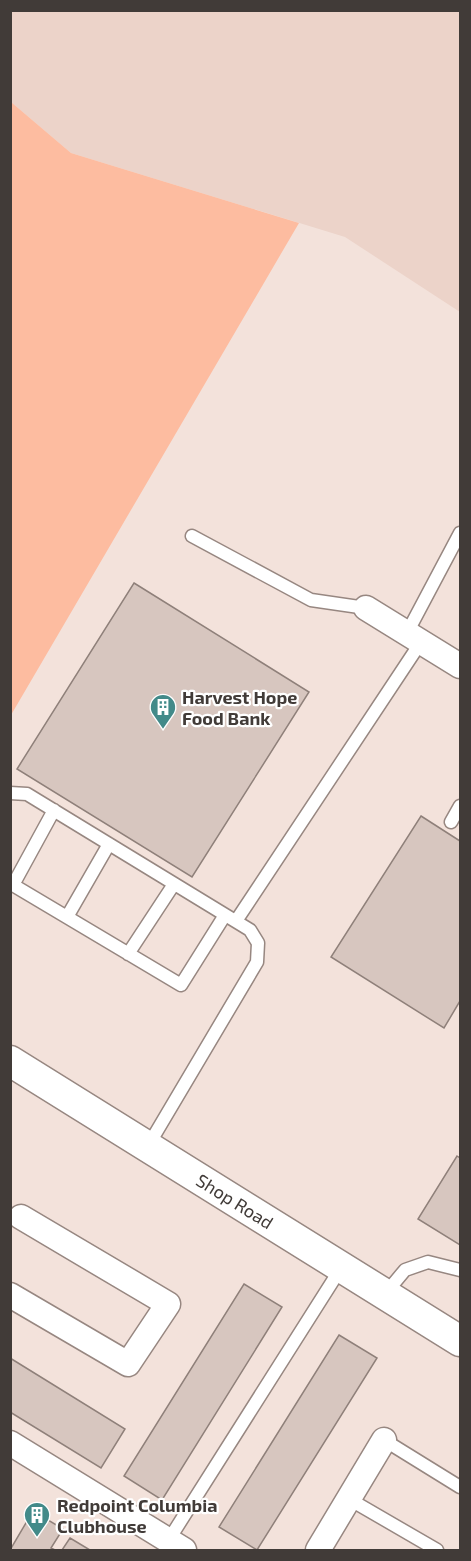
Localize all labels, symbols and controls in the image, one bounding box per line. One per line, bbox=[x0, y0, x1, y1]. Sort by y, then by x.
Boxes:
place label: Harvest Hope Food Bank bbox=[182, 686, 297, 729]
building icon: Harvest Hope Food Bank bbox=[148, 692, 178, 730]
street label: Shop Road bbox=[192, 1169, 278, 1233]
place label: Redpoint Columbia Clubhouse bbox=[57, 1494, 217, 1537]
building icon: Redpoint Columbia Clubhouse bbox=[22, 1500, 52, 1538]

